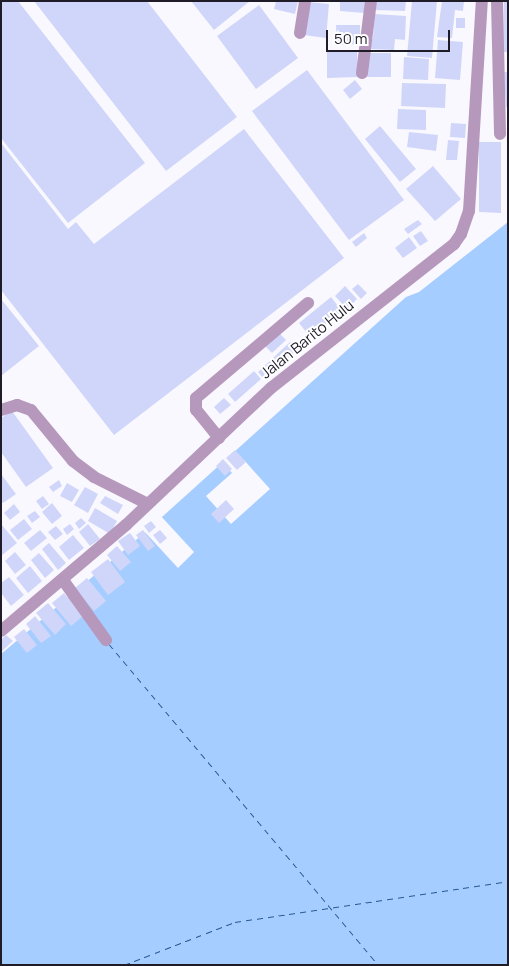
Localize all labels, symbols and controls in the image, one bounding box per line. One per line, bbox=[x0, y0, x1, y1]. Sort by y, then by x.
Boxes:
scale bar bbox=[329, 20, 453, 52]
text: 50 m bbox=[334, 28, 368, 49]
street label: Jalan Barito Hulu bbox=[257, 296, 357, 382]

